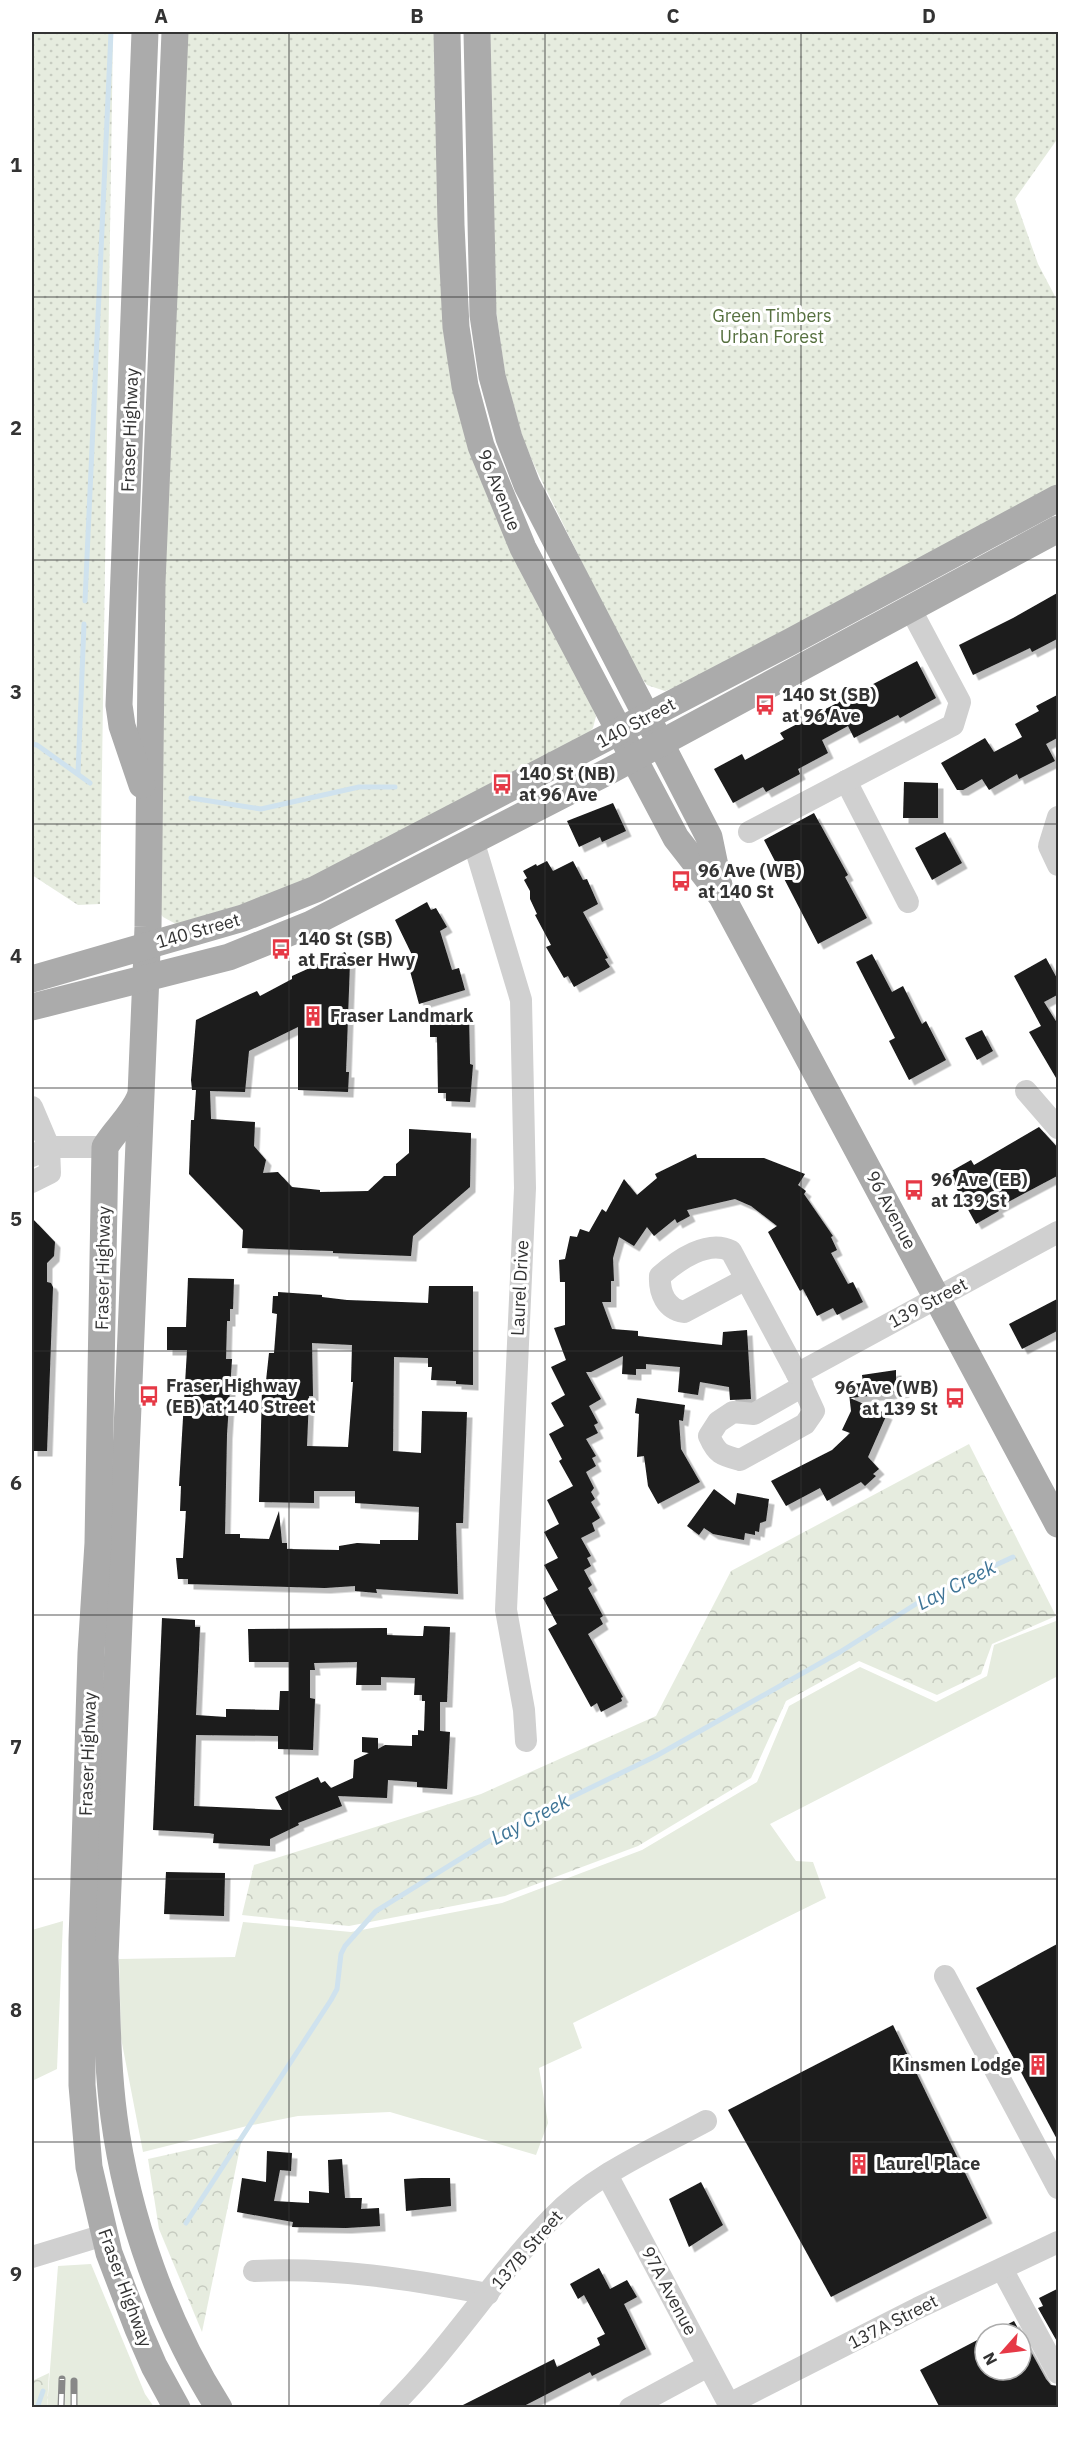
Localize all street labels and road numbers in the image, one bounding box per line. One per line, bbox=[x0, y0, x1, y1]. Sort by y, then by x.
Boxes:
street label: Fraser Highway bbox=[116, 367, 143, 493]
street label: 96 Avenue bbox=[473, 446, 526, 534]
street label: 140 Street bbox=[592, 692, 679, 753]
street label: 140 Street bbox=[153, 908, 242, 953]
street label: 96 Avenue bbox=[861, 1166, 922, 1253]
street label: Fraser Highway bbox=[90, 1206, 115, 1330]
street label: Laurel Drive bbox=[506, 1239, 534, 1337]
street label: 139 Street bbox=[884, 1272, 971, 1333]
street label: Fraser Highway bbox=[74, 1691, 101, 1817]
street label: 137B Street bbox=[486, 2205, 567, 2294]
street label: Fraser Highway bbox=[93, 2225, 158, 2350]
street label: 97A Avenue bbox=[636, 2242, 703, 2339]
street label: 137A Street bbox=[844, 2289, 941, 2354]

